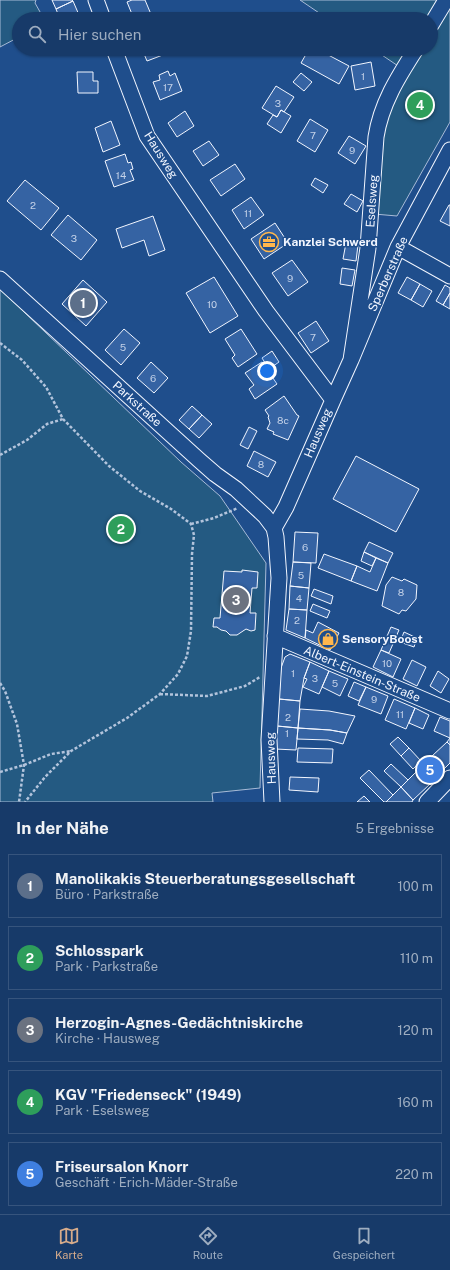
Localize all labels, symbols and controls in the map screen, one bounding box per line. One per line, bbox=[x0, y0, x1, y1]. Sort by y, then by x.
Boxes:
search box bbox=[12, 12, 438, 56]
icon: search bbox=[26, 23, 48, 45]
text: Hier suchen bbox=[58, 26, 141, 43]
house number: 1 bbox=[361, 70, 365, 82]
house number: 17 bbox=[163, 81, 173, 93]
pin: 4 bbox=[407, 90, 433, 120]
house number: 3 bbox=[275, 97, 281, 109]
street label: Hausweg bbox=[141, 129, 181, 181]
house number: 7 bbox=[310, 129, 316, 141]
house number: 9 bbox=[349, 144, 355, 156]
house number: 14 bbox=[116, 169, 126, 181]
street label: Eselsweg bbox=[363, 174, 381, 228]
house number: 2 bbox=[30, 199, 36, 211]
house number: 11 bbox=[244, 207, 252, 219]
office icon: Kanzlei Schwerd bbox=[258, 231, 280, 253]
house number: 3 bbox=[71, 232, 77, 244]
street label: Sperberstraße bbox=[365, 234, 411, 314]
place label: Kanzlei Schwerd bbox=[283, 235, 378, 249]
house number: 9 bbox=[287, 272, 293, 284]
pin: 1 bbox=[70, 288, 96, 318]
house number: 10 bbox=[207, 298, 217, 310]
house number: 7 bbox=[310, 331, 316, 343]
house number: 5 bbox=[120, 341, 126, 353]
your location bbox=[257, 361, 277, 381]
house number: 6 bbox=[150, 372, 156, 384]
street label: Parkstraße bbox=[110, 378, 165, 430]
street label: Hausweg bbox=[301, 406, 335, 460]
house number: 8c bbox=[277, 414, 289, 426]
house number: 8 bbox=[258, 458, 264, 470]
pin: 2 bbox=[108, 514, 134, 544]
house number: 6 bbox=[302, 541, 308, 553]
house number: 5 bbox=[298, 569, 304, 581]
pin: 3 bbox=[223, 585, 249, 615]
house number: 8 bbox=[398, 586, 404, 598]
house number: 4 bbox=[296, 592, 302, 604]
house number: 2 bbox=[294, 614, 300, 626]
shop icon: SensoryBoost bbox=[317, 628, 339, 650]
place label: SensoryBoost bbox=[342, 632, 423, 646]
street label: Albert-Einstein-Straße bbox=[301, 643, 423, 705]
house number: 10 bbox=[382, 657, 392, 669]
house number: 1 bbox=[291, 667, 295, 679]
house number: 3 bbox=[312, 672, 318, 684]
house number: 5 bbox=[332, 677, 338, 689]
house number: 9 bbox=[371, 693, 377, 705]
house number: 11 bbox=[396, 708, 404, 720]
house number: 2 bbox=[285, 711, 291, 723]
house number: 1 bbox=[285, 727, 289, 739]
street label: Hausweg bbox=[263, 732, 279, 784]
pin: 5 bbox=[417, 755, 443, 785]
text: In der Nähe bbox=[16, 818, 109, 838]
text: 5 Ergebnisse bbox=[356, 821, 434, 836]
text: Manolikakis Steuerberatungsgesellschaft bbox=[55, 870, 355, 887]
text: 1 bbox=[27, 879, 33, 894]
text: 100 m bbox=[397, 879, 433, 894]
text: Büro · Parkstraße bbox=[55, 887, 159, 902]
text: Schlosspark bbox=[55, 942, 144, 959]
text: 2 bbox=[26, 951, 34, 966]
text: 110 m bbox=[400, 951, 433, 966]
text: Park · Parkstraße bbox=[55, 959, 158, 974]
text: Herzogin-Agnes-Gedächtniskirche bbox=[55, 1014, 303, 1031]
text: 3 bbox=[26, 1023, 34, 1038]
text: 120 m bbox=[398, 1023, 433, 1038]
text: Kirche · Hausweg bbox=[55, 1031, 160, 1046]
text: KGV "Friedenseck" (1949) bbox=[55, 1086, 242, 1103]
text: 4 bbox=[26, 1095, 34, 1110]
text: 160 m bbox=[397, 1095, 433, 1110]
text: Park · Eselsweg bbox=[55, 1103, 150, 1118]
text: Friseursalon Knorr bbox=[55, 1158, 189, 1175]
text: 5 bbox=[26, 1167, 34, 1182]
text: 220 m bbox=[395, 1167, 433, 1182]
text: Geschäft · Erich-Mäder-Straße bbox=[55, 1175, 238, 1190]
tab: Karte bbox=[55, 1225, 83, 1261]
tab: Route bbox=[193, 1225, 223, 1261]
tab: Gespeichert bbox=[333, 1225, 395, 1261]

